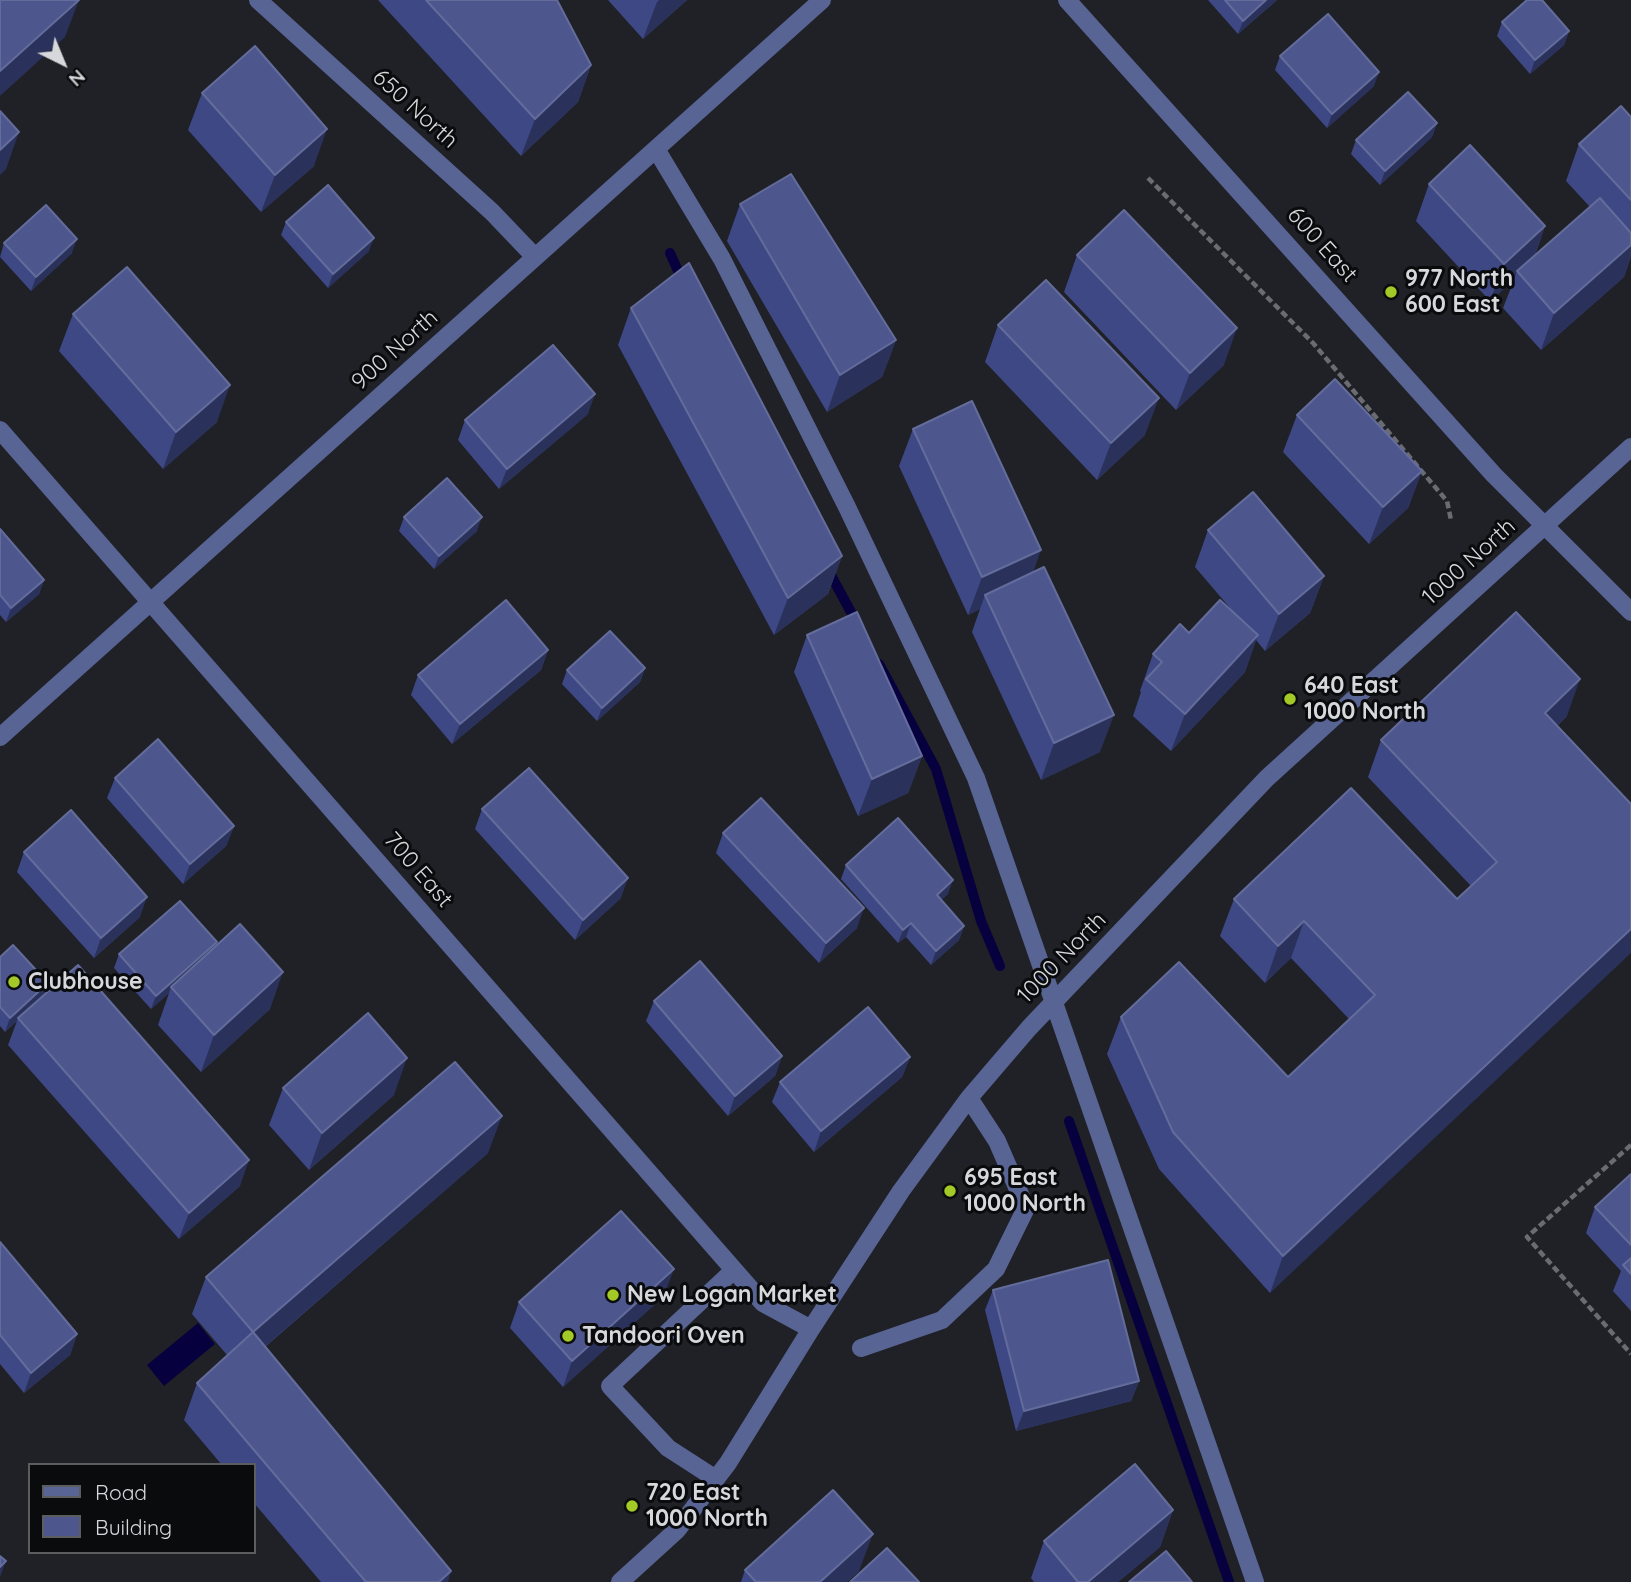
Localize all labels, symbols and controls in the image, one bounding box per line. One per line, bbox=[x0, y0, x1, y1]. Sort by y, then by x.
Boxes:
north arrow bbox=[28, 28, 98, 98]
street label: 650 North bbox=[367, 64, 463, 154]
text: N bbox=[64, 65, 91, 92]
street label: 600 East bbox=[1281, 202, 1363, 288]
place label: 977 North 600 East bbox=[1405, 265, 1513, 319]
marker: 977 North 600 East bbox=[1383, 284, 1399, 300]
street label: 900 North bbox=[346, 304, 444, 396]
street label: 1000 North bbox=[1417, 513, 1521, 611]
place label: 640 East 1000 North bbox=[1304, 672, 1426, 726]
marker: 640 East 1000 North bbox=[1282, 691, 1298, 707]
street label: 700 East bbox=[378, 827, 458, 913]
street label: 1000 North bbox=[1012, 907, 1112, 1009]
place label: Clubhouse bbox=[28, 968, 142, 996]
marker: Clubhouse bbox=[6, 974, 22, 990]
place label: 695 East 1000 North bbox=[964, 1164, 1086, 1218]
marker: 695 East 1000 North bbox=[942, 1183, 958, 1199]
place label: New Logan Market bbox=[627, 1281, 837, 1309]
marker: New Logan Market bbox=[605, 1287, 621, 1303]
place label: Tandoori Oven bbox=[582, 1322, 745, 1350]
marker: Tandoori Oven bbox=[560, 1328, 576, 1344]
legend bbox=[28, 1463, 256, 1554]
text: Road bbox=[95, 1479, 147, 1505]
place label: 720 East 1000 North bbox=[646, 1479, 768, 1533]
marker: 720 East 1000 North bbox=[624, 1498, 640, 1514]
text: Building bbox=[95, 1514, 172, 1540]

